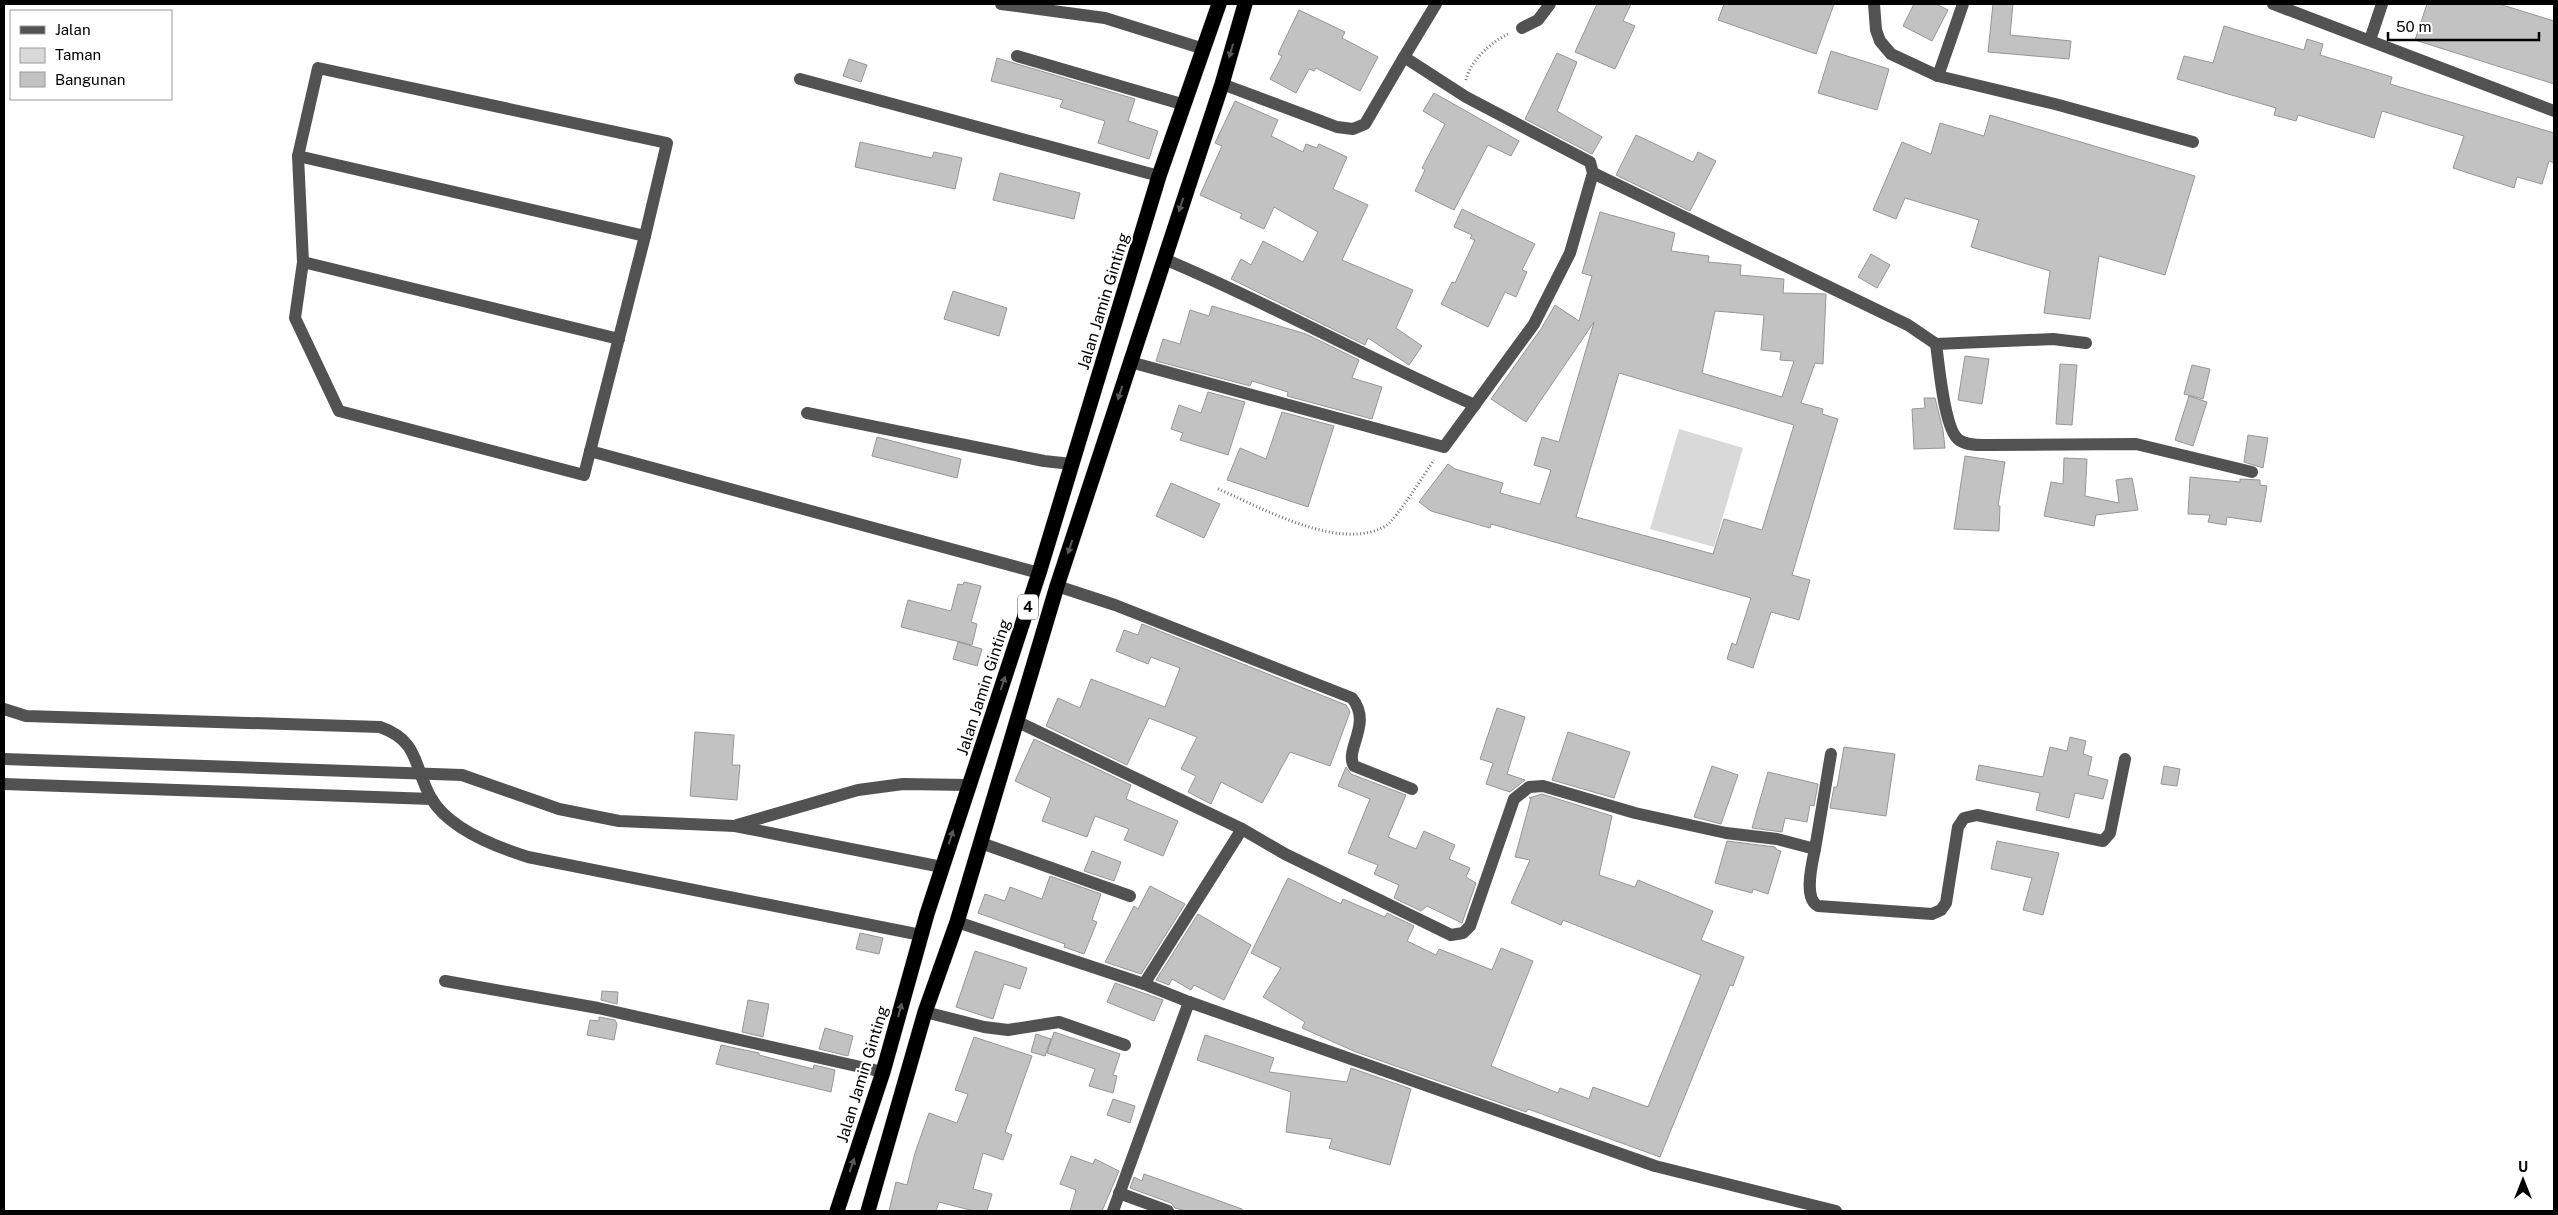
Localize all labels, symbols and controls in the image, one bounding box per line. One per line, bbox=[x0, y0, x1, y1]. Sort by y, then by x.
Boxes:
legend bbox=[10, 10, 172, 100]
scale bar bbox=[2388, 10, 2539, 42]
text: 50 m bbox=[2396, 18, 2431, 35]
text: Jalan bbox=[55, 21, 91, 38]
one-way arrow bbox=[1227, 43, 1235, 58]
text: Taman bbox=[55, 46, 101, 63]
text: Bangunan bbox=[55, 71, 126, 88]
one-way arrow bbox=[1177, 198, 1185, 213]
street label: Jalan Jamin Ginting bbox=[1074, 230, 1133, 372]
one-way arrow bbox=[1116, 386, 1124, 401]
one-way arrow bbox=[1065, 540, 1073, 555]
road number: 4 bbox=[1018, 594, 1038, 620]
street label: Jalan Jamin Ginting bbox=[952, 617, 1014, 758]
one-way arrow bbox=[999, 675, 1007, 690]
one-way arrow bbox=[948, 829, 956, 844]
one-way arrow bbox=[896, 1002, 904, 1017]
street label: Jalan Jamin Ginting bbox=[833, 1003, 892, 1145]
north arrow bbox=[2498, 1155, 2548, 1205]
one-way arrow bbox=[849, 1157, 856, 1172]
text: U bbox=[2518, 1159, 2528, 1175]

